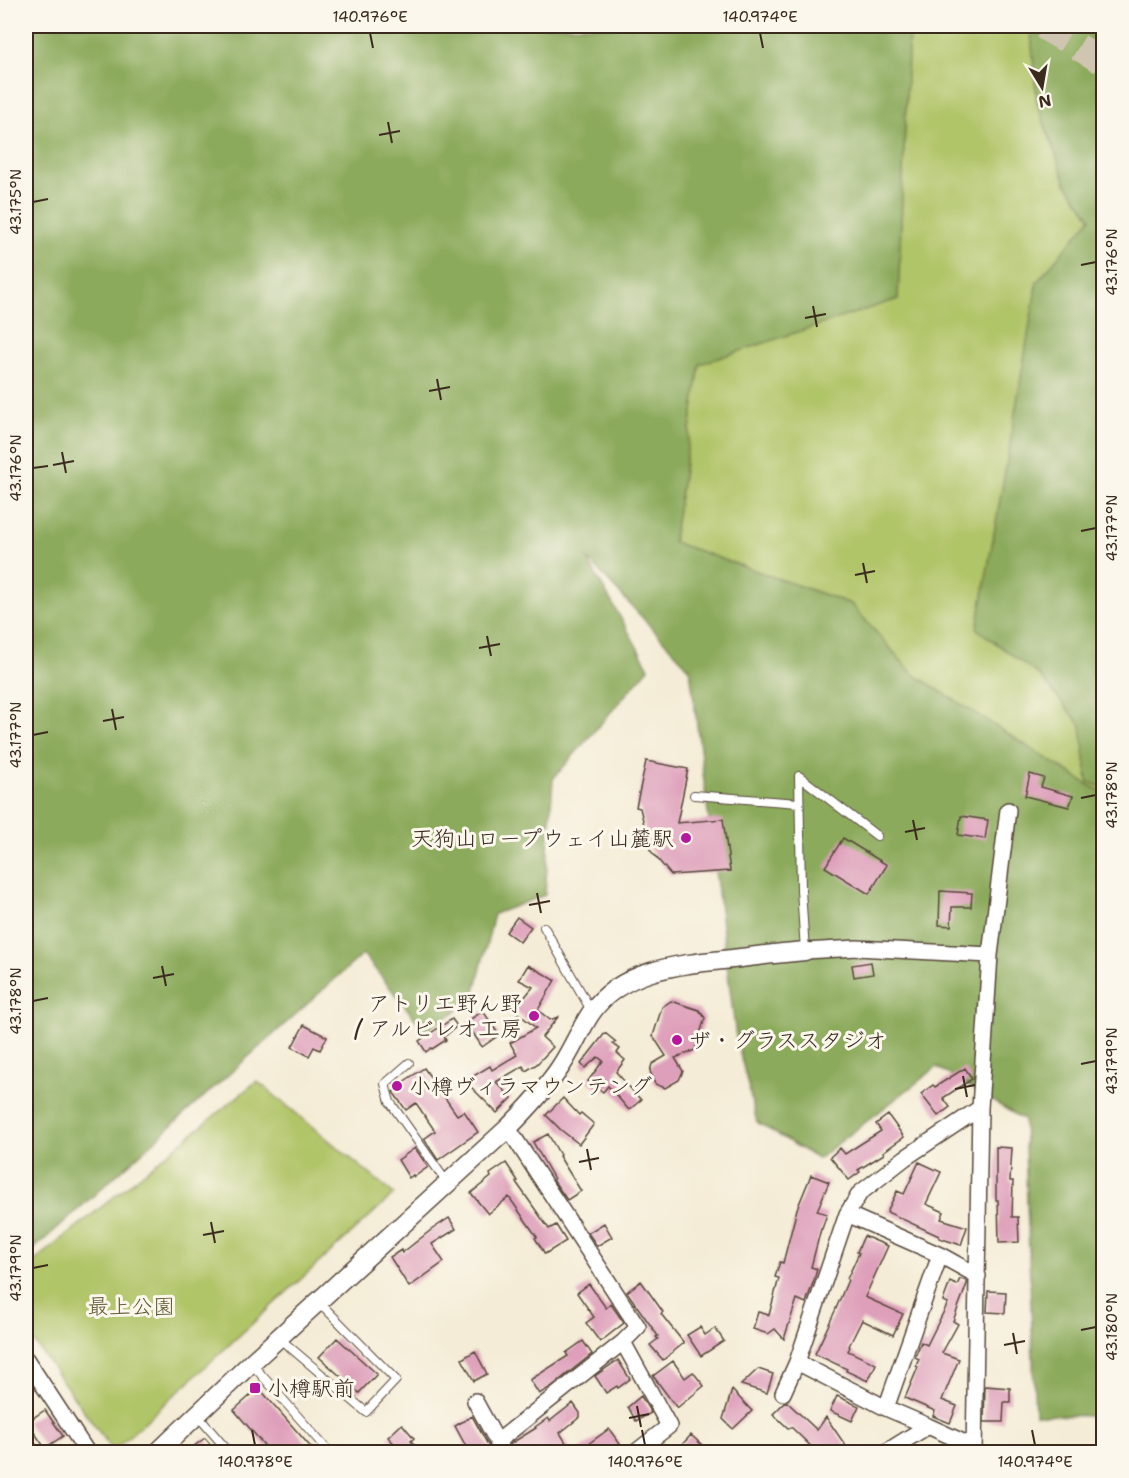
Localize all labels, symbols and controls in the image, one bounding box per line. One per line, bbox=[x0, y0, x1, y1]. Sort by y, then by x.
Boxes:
text: 140.976°E bbox=[332, 7, 408, 27]
text: 140.974°E bbox=[722, 7, 798, 27]
north arrow bbox=[1012, 57, 1072, 117]
text: N bbox=[1037, 90, 1053, 113]
text: 43.175°N bbox=[6, 169, 26, 235]
text: 43.176°N bbox=[1102, 228, 1122, 296]
text: 43.176°N bbox=[6, 434, 26, 502]
text: 43.177°N bbox=[1102, 494, 1122, 562]
text: 43.177°N bbox=[6, 701, 26, 769]
text: 43.178°N bbox=[1102, 761, 1122, 829]
place label: 天狗山ロープウェイ山麓駅 bbox=[411, 824, 674, 853]
marker: 天狗山ロープウェイ山麓駅 bbox=[679, 831, 693, 845]
text: 43.178°N bbox=[6, 967, 26, 1035]
place label: アトリエ野ん野 / アルビレオ工房 bbox=[354, 989, 522, 1043]
marker: アトリエ野ん野 / アルビレオ工房 bbox=[527, 1009, 541, 1023]
place label: ザ・グラススタジオ bbox=[689, 1026, 887, 1055]
text: 43.179°N bbox=[1102, 1027, 1122, 1095]
marker: ザ・グラススタジオ bbox=[670, 1033, 684, 1047]
place label: 小樽ヴィラマウンテング bbox=[409, 1072, 652, 1101]
marker: 小樽ヴィラマウンテング bbox=[390, 1079, 404, 1093]
text: 43.179°N bbox=[6, 1234, 26, 1302]
park label: 最上公園 bbox=[87, 1292, 175, 1321]
text: 43.180°N bbox=[1102, 1293, 1122, 1361]
place label: 小樽駅前 bbox=[267, 1374, 355, 1403]
marker: 小樽駅前 bbox=[248, 1381, 262, 1395]
text: 140.978°E bbox=[217, 1452, 293, 1472]
text: 140.976°E bbox=[607, 1452, 683, 1472]
text: 140.974°E bbox=[997, 1452, 1073, 1472]

